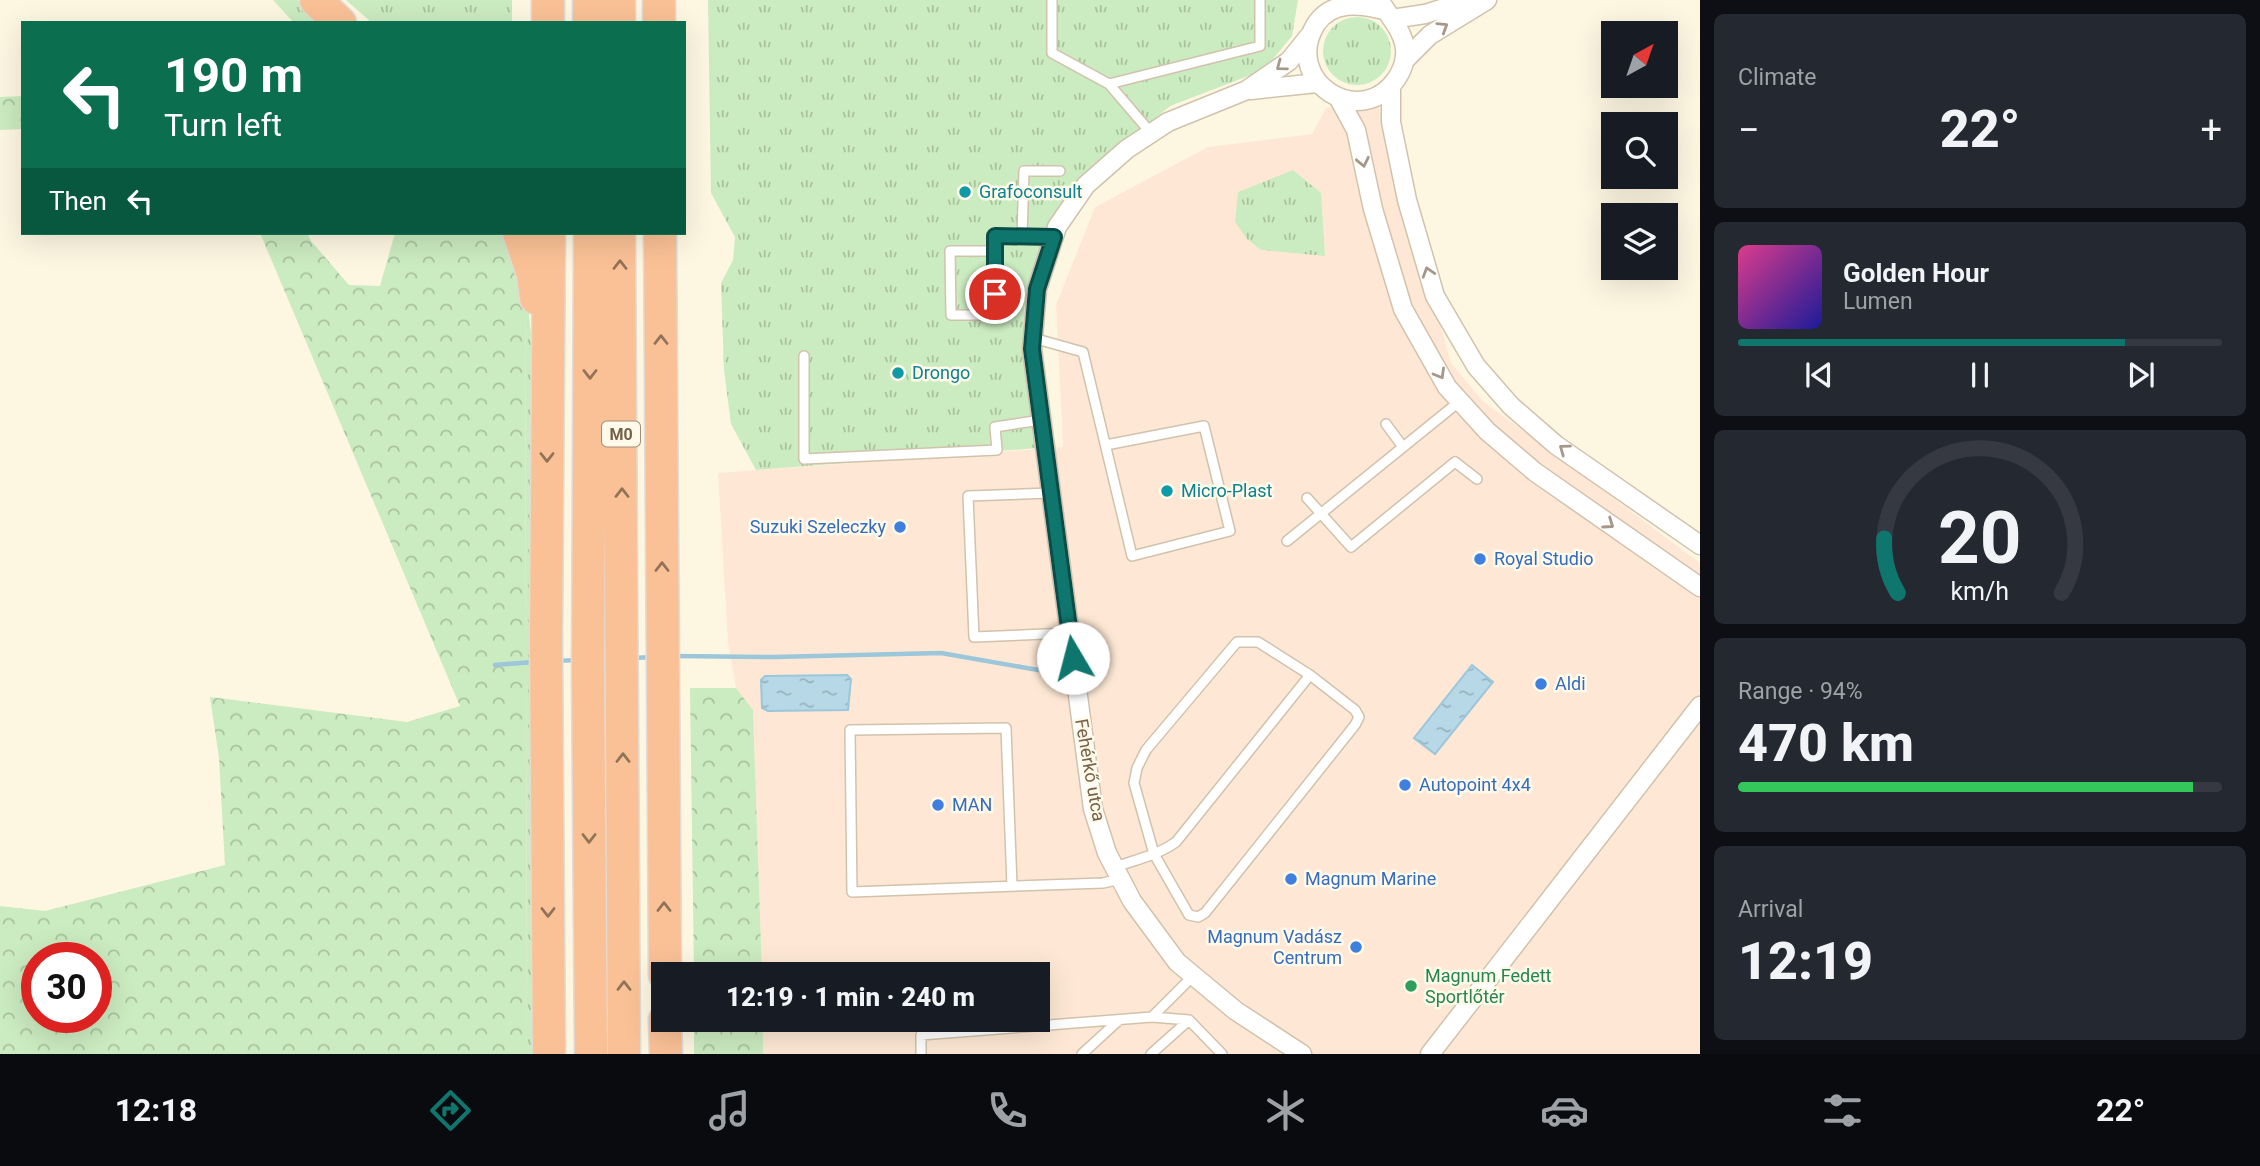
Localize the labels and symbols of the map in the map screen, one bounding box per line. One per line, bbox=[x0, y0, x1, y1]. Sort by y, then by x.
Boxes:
north arrow bbox=[1601, 21, 1678, 98]
one-way arrow bbox=[1435, 22, 1448, 35]
one-way arrow bbox=[1276, 57, 1289, 70]
one-way arrow bbox=[1355, 156, 1369, 168]
place label: Grafoconsult bbox=[979, 181, 1083, 202]
marker: Grafoconsult bbox=[957, 184, 973, 200]
one-way arrow bbox=[612, 259, 628, 270]
pin bbox=[965, 264, 1025, 324]
one-way arrow bbox=[1422, 266, 1437, 278]
one-way arrow bbox=[653, 334, 669, 345]
place label: Drongo bbox=[912, 362, 970, 383]
marker: Drongo bbox=[890, 365, 906, 381]
one-way arrow bbox=[1432, 367, 1445, 380]
one-way arrow bbox=[582, 370, 598, 380]
road number: M0 bbox=[602, 422, 640, 446]
one-way arrow bbox=[1559, 445, 1572, 458]
one-way arrow bbox=[539, 453, 555, 463]
place label: Micro-Plast bbox=[1181, 480, 1272, 501]
marker: Micro-Plast bbox=[1159, 483, 1175, 499]
one-way arrow bbox=[614, 487, 629, 498]
place label: Suzuki Szeleczky bbox=[750, 516, 886, 537]
one-way arrow bbox=[1601, 516, 1614, 528]
marker: Suzuki Szeleczky bbox=[892, 519, 908, 535]
place label: Royal Studio bbox=[1494, 548, 1594, 569]
marker: Royal Studio bbox=[1472, 551, 1488, 567]
one-way arrow bbox=[654, 562, 670, 572]
position arrow bbox=[1036, 621, 1110, 695]
place label: Aldi bbox=[1555, 673, 1586, 694]
marker: Aldi bbox=[1533, 676, 1549, 692]
street label: Fehérkő utca bbox=[1071, 717, 1110, 823]
one-way arrow bbox=[615, 753, 631, 763]
place label: Autopoint 4x4 bbox=[1419, 774, 1531, 795]
marker: Autopoint 4x4 bbox=[1397, 777, 1413, 793]
place label: MAN bbox=[952, 794, 992, 815]
marker: MAN bbox=[930, 797, 946, 813]
one-way arrow bbox=[581, 834, 597, 844]
place label: Magnum Marine bbox=[1305, 868, 1436, 889]
marker: Magnum Marine bbox=[1283, 871, 1299, 887]
one-way arrow bbox=[657, 901, 672, 912]
one-way arrow bbox=[541, 907, 556, 918]
place label: Magnum Vadász Centrum bbox=[1207, 926, 1342, 968]
marker: Magnum Vadász Centrum bbox=[1348, 939, 1364, 955]
speed limit sign: 30 bbox=[21, 942, 112, 1033]
place label: Magnum Fedett Sportlőtér bbox=[1425, 965, 1552, 1007]
marker: Magnum Fedett Sportlőtér bbox=[1403, 978, 1419, 994]
one-way arrow bbox=[616, 980, 632, 991]

